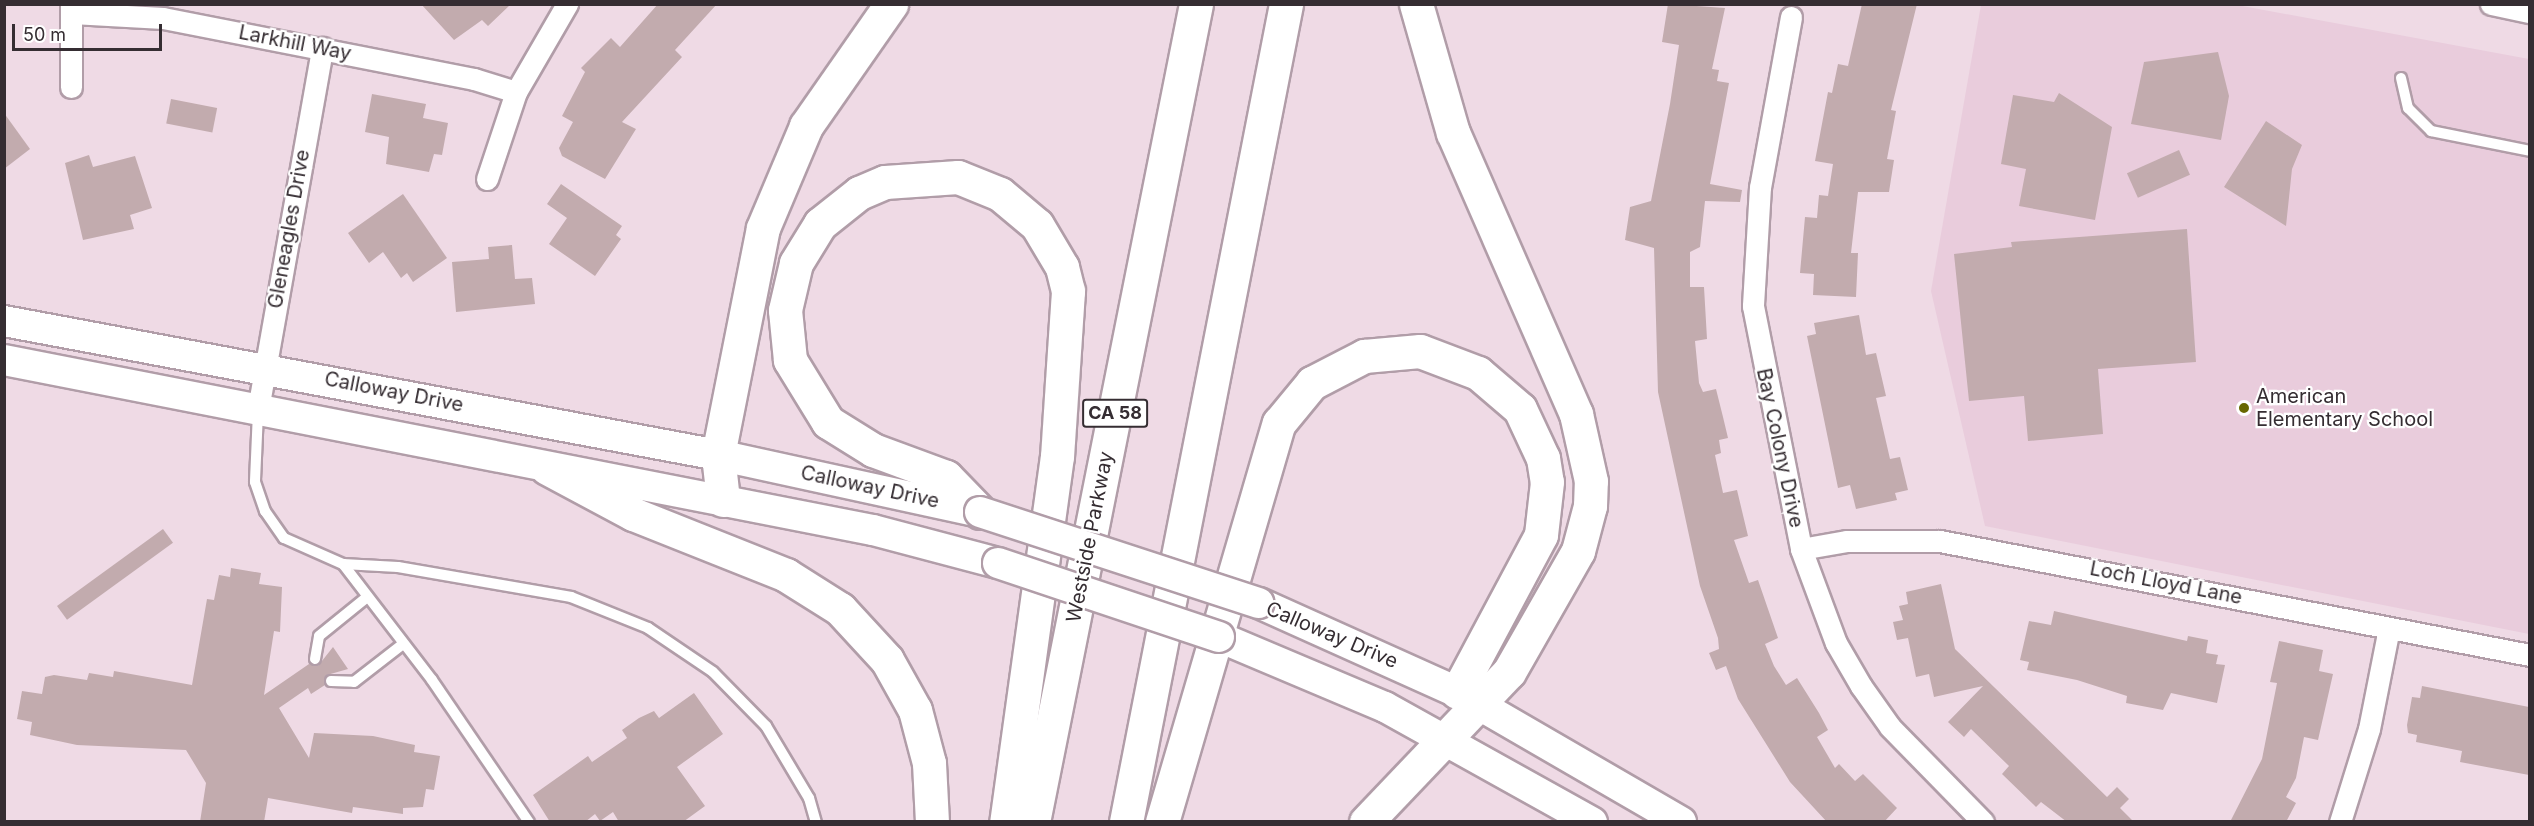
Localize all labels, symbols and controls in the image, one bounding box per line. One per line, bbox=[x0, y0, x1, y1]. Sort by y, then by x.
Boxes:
scale bar bbox=[15, 12, 165, 50]
street label: Larkhill Way bbox=[237, 20, 353, 66]
text: 50 m bbox=[23, 24, 66, 45]
street label: Gleneagles Drive bbox=[263, 148, 315, 310]
street label: Bay Colony Drive bbox=[1751, 366, 1809, 530]
street label: Calloway Drive bbox=[323, 367, 465, 417]
place label: American Elementary School bbox=[2256, 384, 2433, 431]
road number: CA 58 bbox=[1082, 398, 1148, 428]
marker: American Elementary School bbox=[2237, 401, 2251, 415]
street label: Westside Parkway bbox=[1062, 450, 1118, 624]
street label: Calloway Drive bbox=[799, 461, 941, 513]
street label: Loch Lloyd Lane bbox=[2088, 556, 2244, 610]
street label: Calloway Drive bbox=[1262, 596, 1402, 674]

